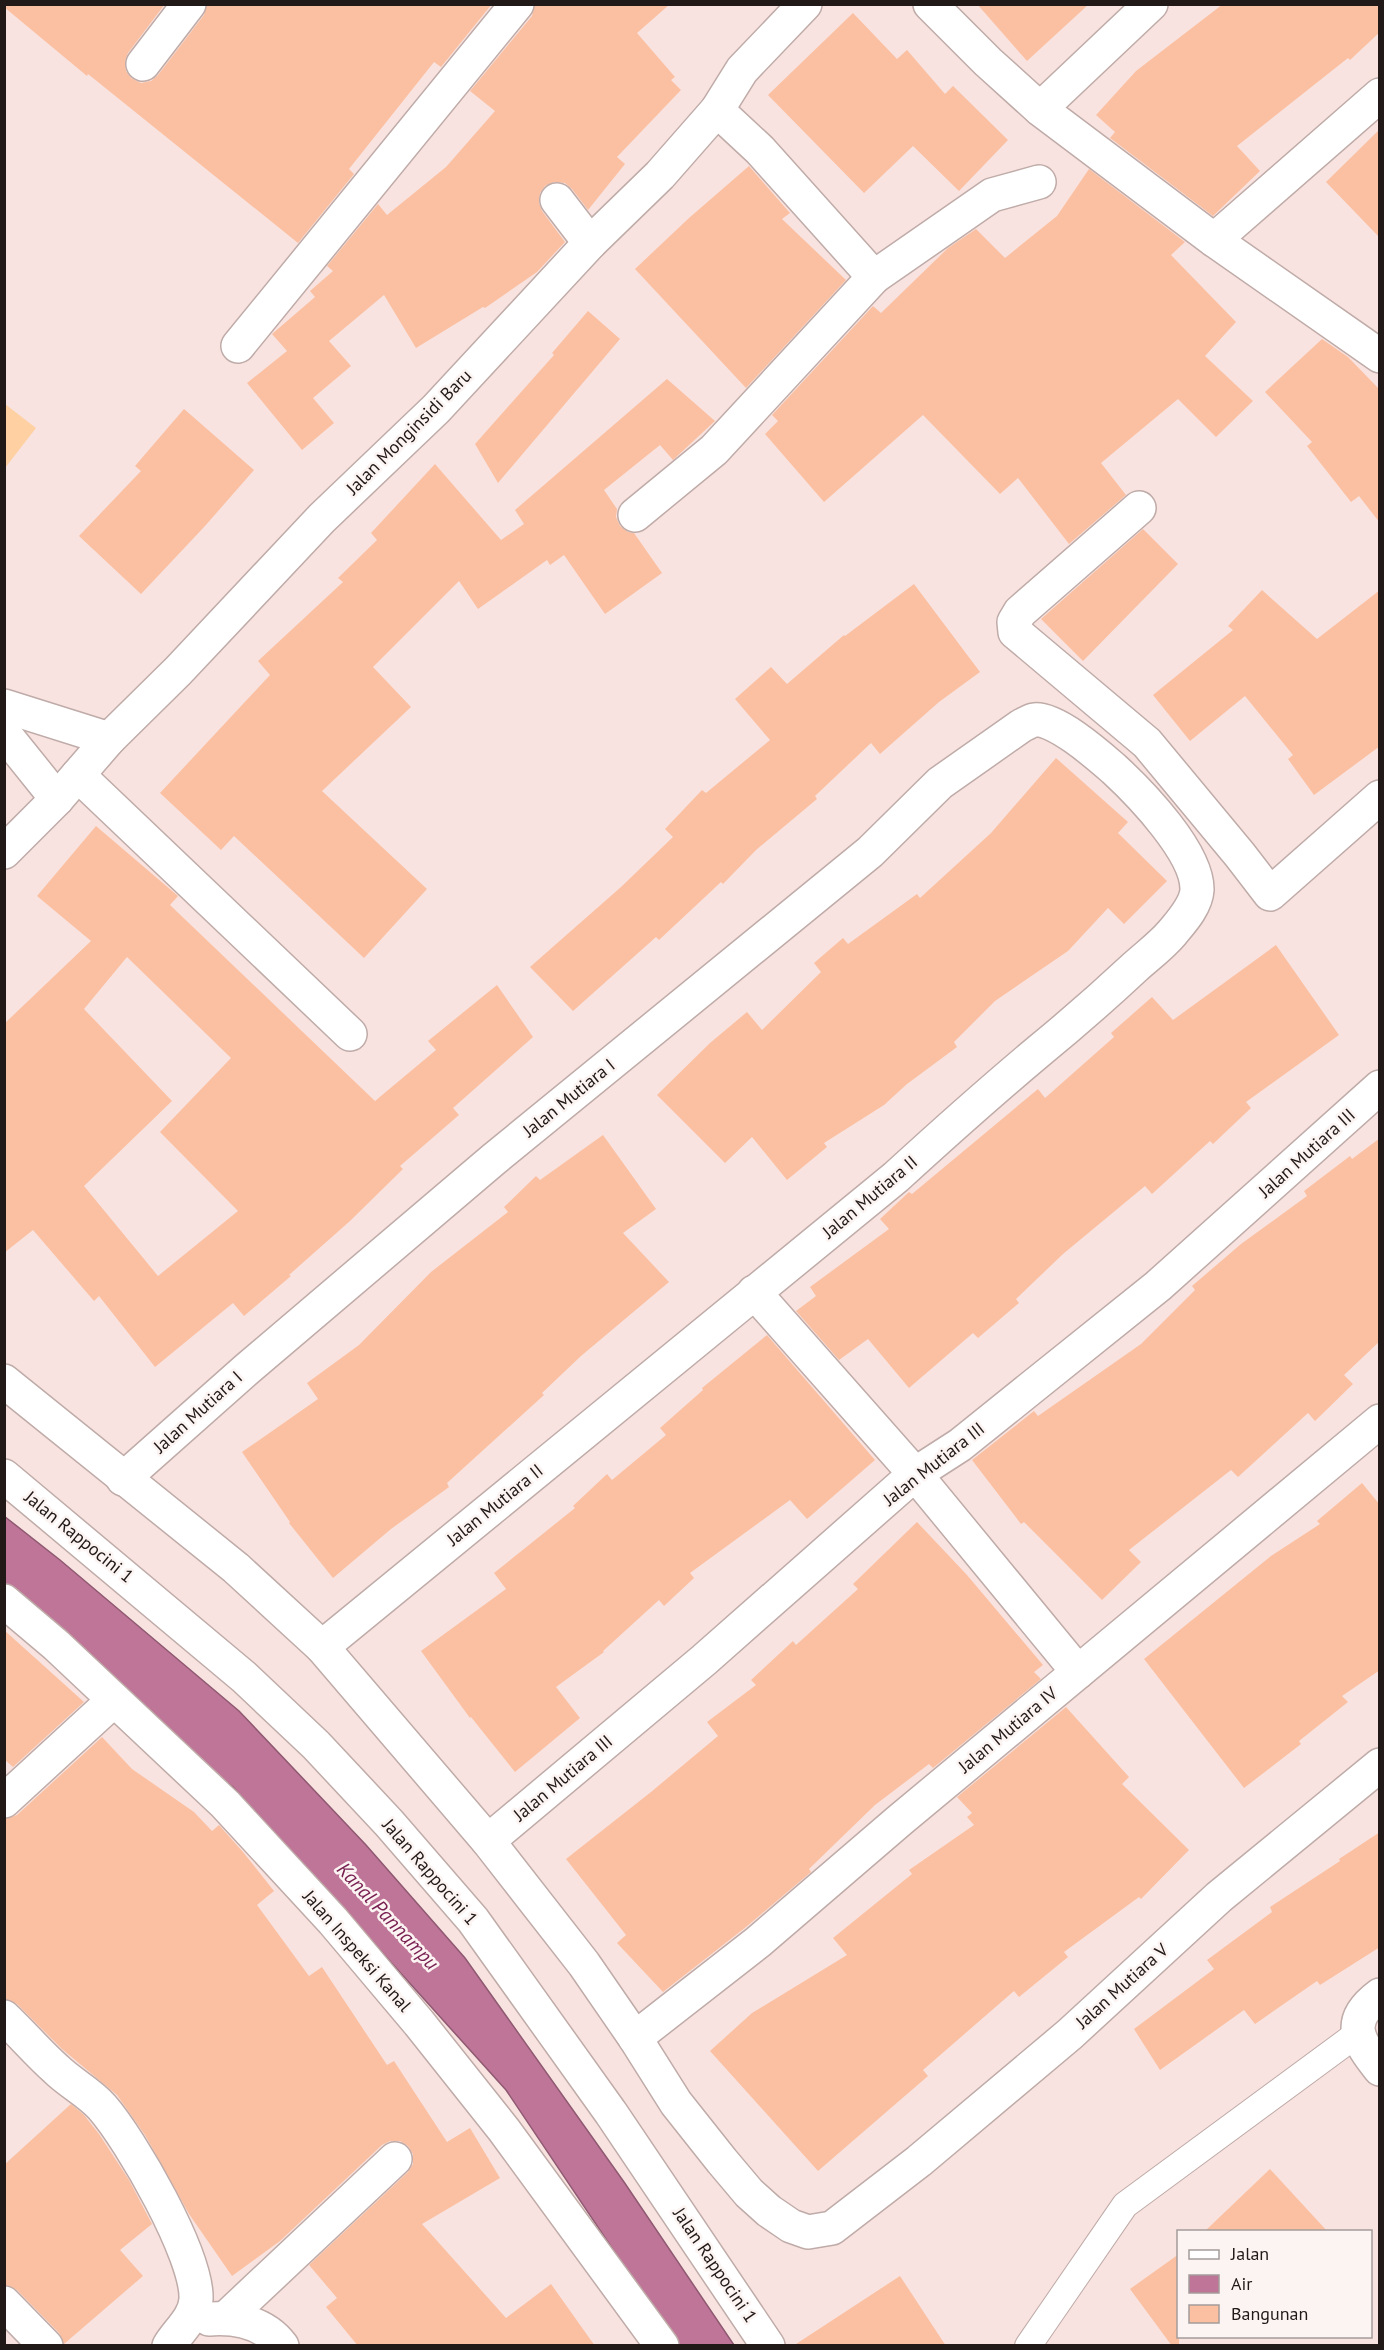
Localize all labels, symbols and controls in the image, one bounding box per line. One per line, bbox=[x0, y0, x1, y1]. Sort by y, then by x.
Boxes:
street label: Jalan Monginsidi Baru bbox=[340, 364, 476, 500]
street label: Jalan Mutiara I bbox=[517, 1053, 619, 1142]
street label: Jalan Mutiara III bbox=[1253, 1103, 1360, 1203]
street label: Jalan Mutiara II bbox=[817, 1150, 922, 1244]
street label: Jalan Mutiara I bbox=[148, 1366, 247, 1458]
street label: Jalan Mutiara III bbox=[878, 1417, 989, 1511]
street label: Jalan Mutiara II bbox=[441, 1459, 547, 1551]
street label: Jalan Rappocini 1 bbox=[19, 1485, 139, 1588]
street label: Jalan Mutiara IV bbox=[953, 1681, 1062, 1778]
street label: Jalan Mutiara III bbox=[508, 1729, 617, 1826]
street label: Jalan Rappocini 1 bbox=[377, 1813, 483, 1930]
water label: Kanal Pannampu bbox=[331, 1857, 445, 1975]
street label: Jalan Inspeksi Kanal bbox=[298, 1884, 417, 2017]
street label: Jalan Mutiara V bbox=[1070, 1938, 1173, 2034]
street label: Jalan Rappocini 1 bbox=[668, 2202, 762, 2327]
legend bbox=[1177, 2230, 1372, 2338]
text: Jalan bbox=[1230, 2242, 1269, 2265]
text: Air bbox=[1231, 2272, 1252, 2295]
text: Bangunan bbox=[1231, 2302, 1308, 2325]

